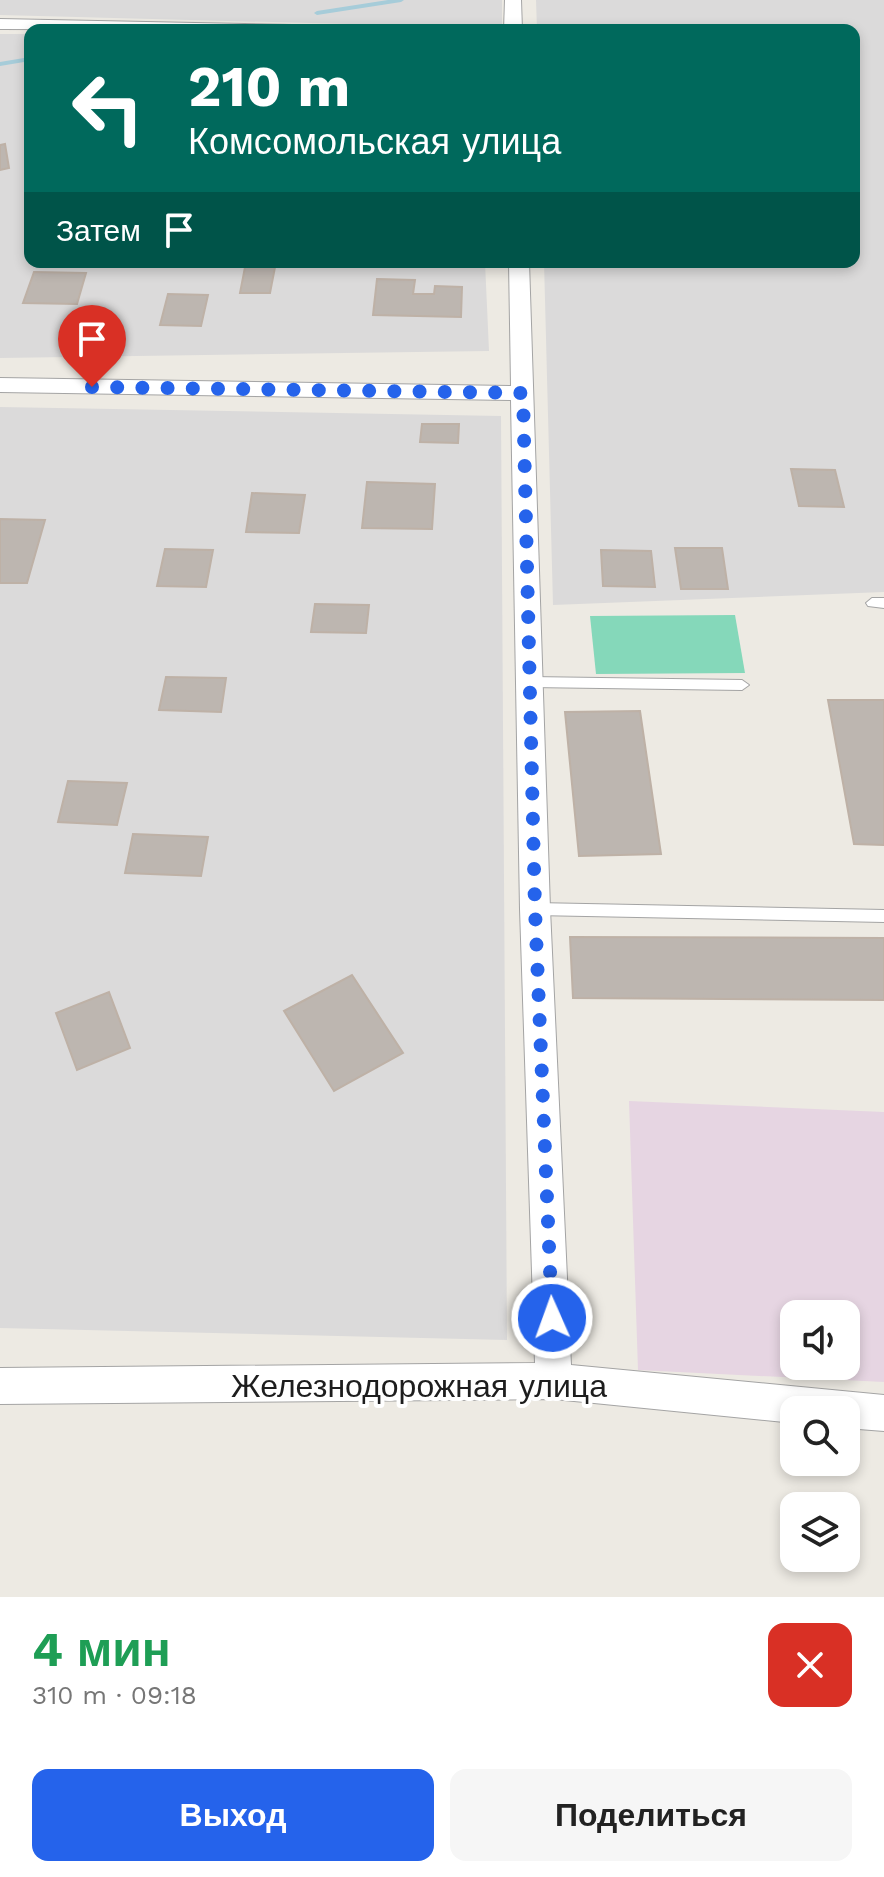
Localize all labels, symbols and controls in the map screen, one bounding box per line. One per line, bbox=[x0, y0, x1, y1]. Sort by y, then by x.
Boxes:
text: 210 m bbox=[188, 54, 350, 120]
icon: left bbox=[56, 56, 160, 160]
text: Комсомольская улица bbox=[188, 121, 561, 163]
icon: arrive bbox=[157, 208, 201, 252]
text: Затем bbox=[56, 213, 141, 248]
pin bbox=[58, 305, 126, 387]
icon: arrive bbox=[70, 317, 114, 361]
position arrow bbox=[510, 1276, 594, 1360]
map controls bbox=[780, 1300, 860, 1572]
button: sound bbox=[780, 1300, 860, 1380]
street label: Железнодорожная улица bbox=[231, 1367, 607, 1405]
button: search bbox=[780, 1396, 860, 1476]
button: layers bbox=[780, 1492, 860, 1572]
text: 4 мин bbox=[32, 1621, 171, 1678]
button: close bbox=[768, 1623, 852, 1707]
text: 310 m · 09:18 bbox=[32, 1680, 197, 1710]
button: Выход bbox=[32, 1769, 434, 1861]
button: Поделиться bbox=[450, 1769, 852, 1861]

